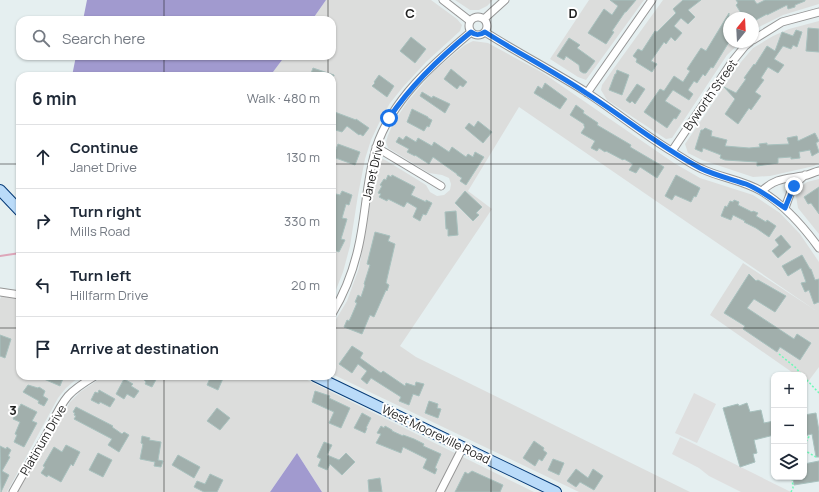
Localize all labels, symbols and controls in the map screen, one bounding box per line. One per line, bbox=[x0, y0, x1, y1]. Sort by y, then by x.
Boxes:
text: C bbox=[405, 4, 415, 22]
text: D bbox=[568, 4, 578, 22]
north arrow bbox=[723, 12, 759, 48]
search box bbox=[16, 16, 336, 60]
icon: search bbox=[30, 27, 52, 49]
text: Search here bbox=[62, 28, 145, 49]
street label: Byworth Street bbox=[679, 56, 741, 134]
text: 6 min bbox=[32, 87, 77, 110]
text: Walk · 480 m bbox=[247, 89, 320, 107]
route start bbox=[380, 109, 398, 127]
text: Continue bbox=[70, 137, 138, 158]
street label: Janet Drive bbox=[358, 138, 388, 202]
icon: ahead bbox=[32, 146, 54, 168]
text: 130 m bbox=[286, 148, 320, 166]
text: Janet Drive bbox=[70, 158, 137, 176]
route end bbox=[785, 177, 803, 195]
text: Turn right bbox=[70, 201, 141, 222]
icon: right bbox=[32, 210, 54, 232]
text: 330 m bbox=[284, 212, 320, 230]
text: Mills Road bbox=[70, 222, 130, 240]
text: Turn left bbox=[70, 265, 132, 286]
icon: left bbox=[32, 274, 54, 296]
text: 20 m bbox=[291, 276, 320, 294]
text: Hillfarm Drive bbox=[70, 286, 148, 304]
icon: arrive bbox=[32, 338, 54, 360]
text: Arrive at destination bbox=[70, 338, 219, 359]
map controls bbox=[771, 372, 807, 480]
button: + bbox=[771, 372, 807, 408]
street label: West Mooreville Road bbox=[379, 400, 493, 468]
text: 3 bbox=[9, 401, 17, 419]
street label: Platinum Drive bbox=[16, 401, 70, 479]
button: − bbox=[771, 408, 807, 444]
button: layers bbox=[771, 444, 807, 480]

